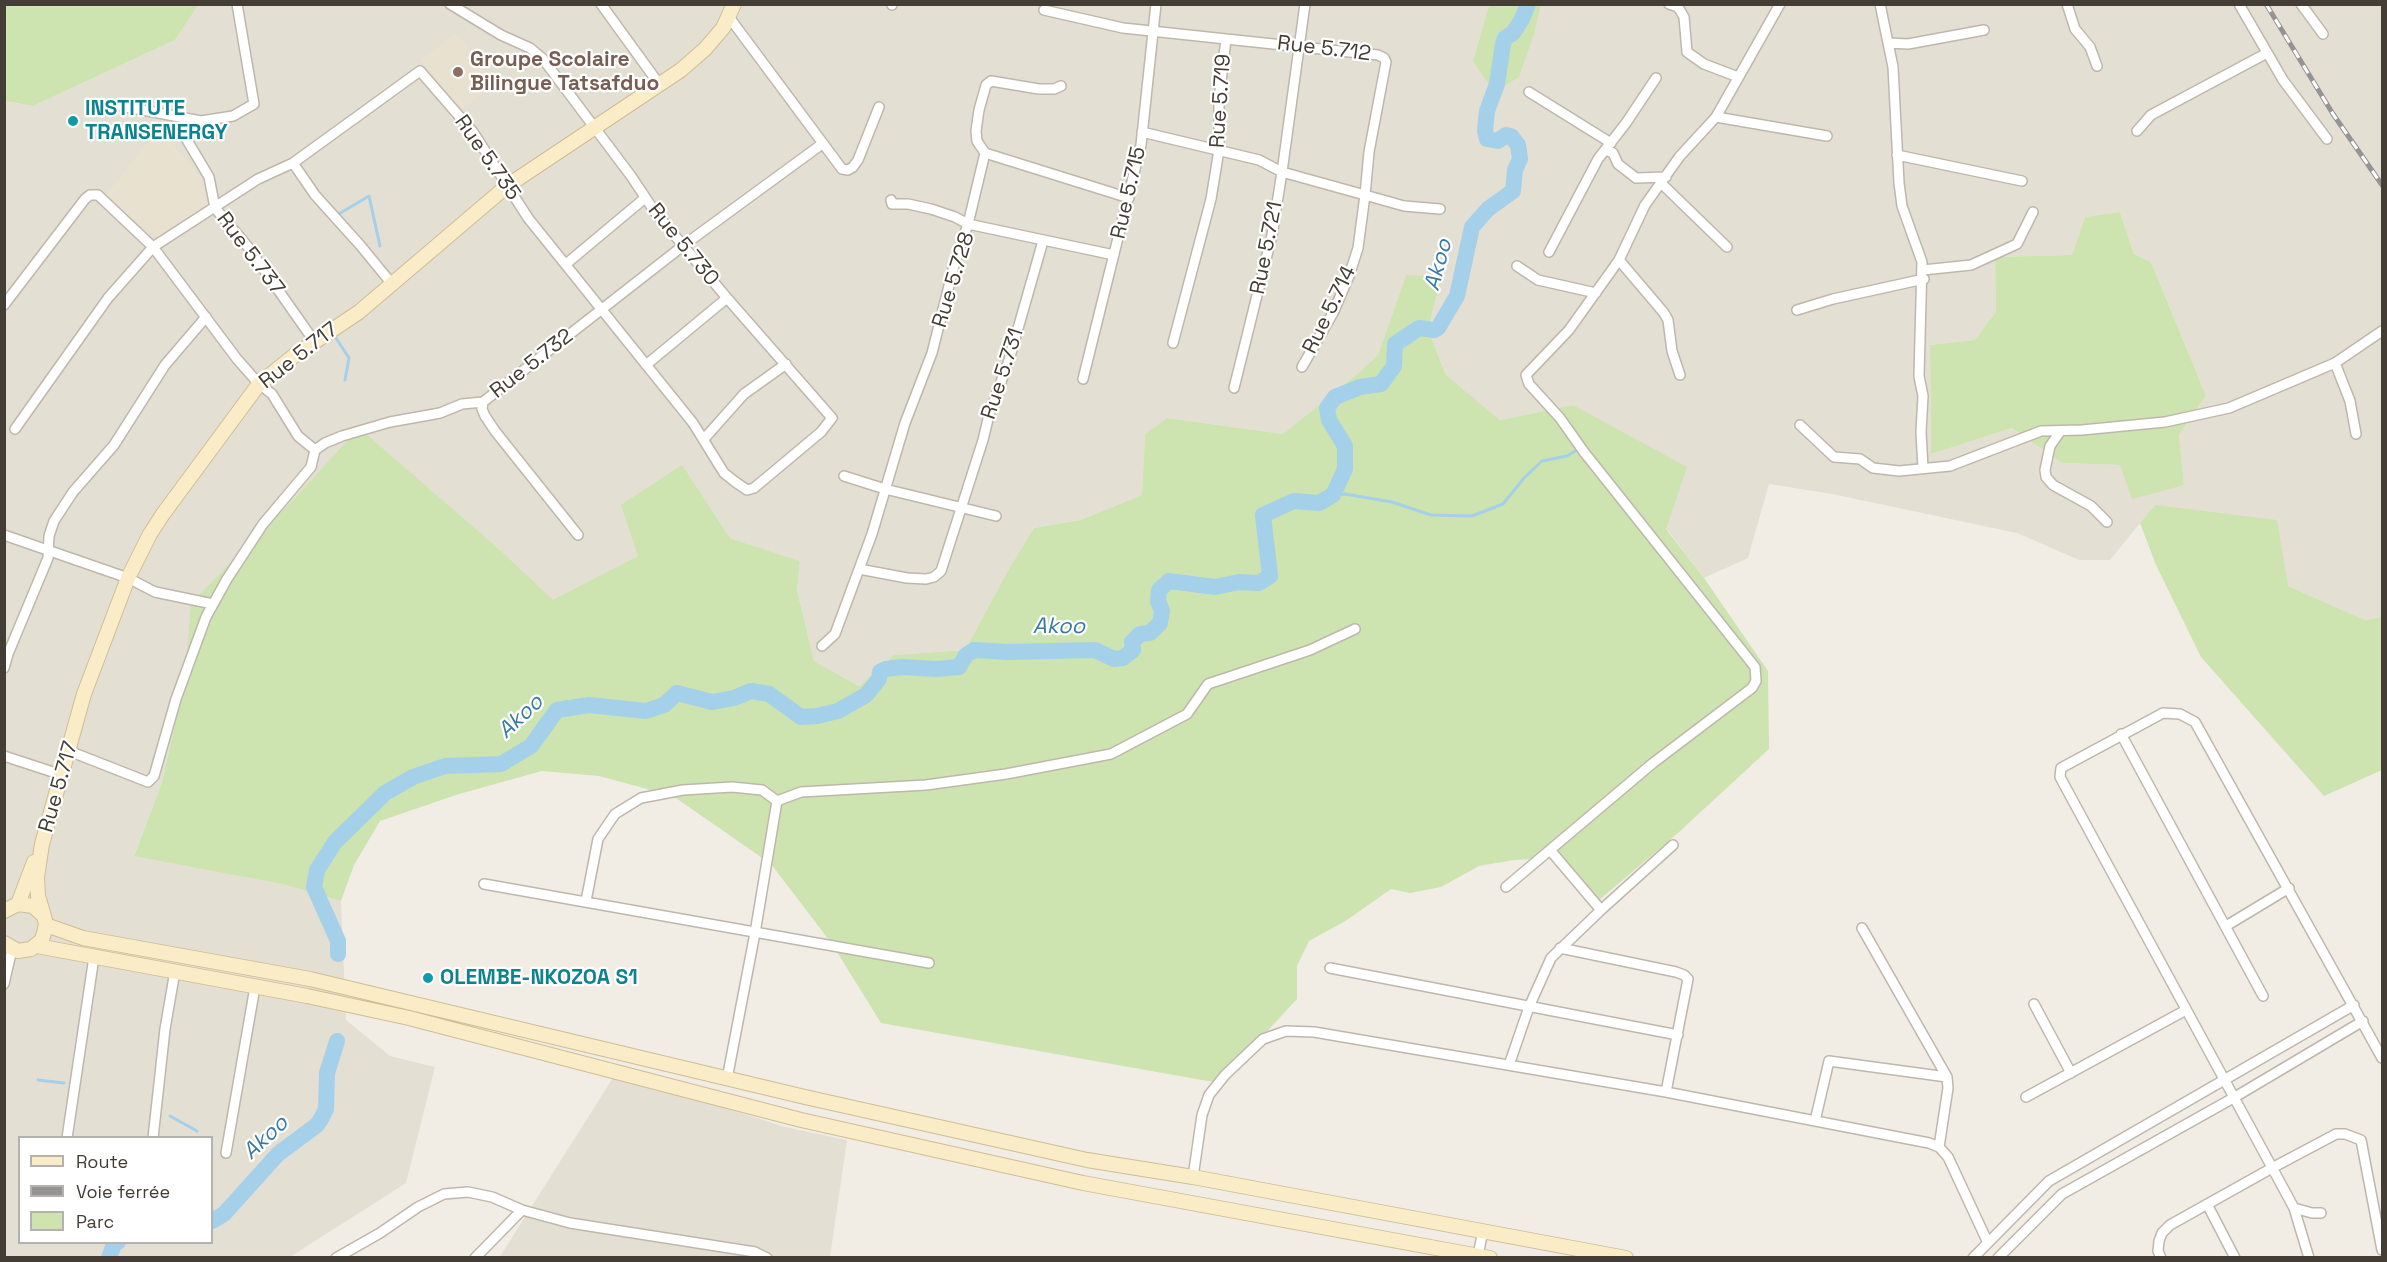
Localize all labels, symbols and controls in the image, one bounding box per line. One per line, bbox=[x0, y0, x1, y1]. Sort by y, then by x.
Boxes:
street label: Rue 5.712 bbox=[1276, 31, 1372, 67]
place label: Groupe Scolaire Bilingue Tatsafduo bbox=[470, 47, 659, 97]
street label: Rue 5.719 bbox=[1205, 53, 1237, 149]
marker: Groupe Scolaire Bilingue Tatsafduo bbox=[451, 65, 465, 79]
place label: INSTITUTE TRANSENERGY bbox=[85, 96, 228, 146]
street label: Rue 5.735 bbox=[449, 111, 525, 205]
marker: INSTITUTE TRANSENERGY bbox=[66, 114, 80, 128]
street label: Rue 5.715 bbox=[1106, 144, 1152, 242]
street label: Rue 5.730 bbox=[642, 199, 724, 291]
street label: Rue 5.721 bbox=[1246, 199, 1288, 297]
street label: Rue 5.737 bbox=[211, 208, 289, 300]
street label: Rue 5.728 bbox=[928, 229, 980, 331]
water label: Akoo bbox=[1419, 236, 1459, 294]
street label: Rue 5.714 bbox=[1298, 262, 1362, 358]
street label: Rue 5.717 bbox=[254, 317, 344, 395]
street label: Rue 5.732 bbox=[486, 324, 578, 404]
street label: Rue 5.731 bbox=[976, 325, 1030, 423]
water label: Akoo bbox=[1033, 614, 1085, 640]
water label: Akoo bbox=[493, 690, 549, 744]
street label: Rue 5.717 bbox=[34, 739, 84, 835]
place label: OLEMBE-NKOZOA S1 bbox=[440, 965, 638, 991]
marker: OLEMBE-NKOZOA S1 bbox=[421, 971, 435, 985]
water label: Akoo bbox=[238, 1111, 294, 1165]
legend bbox=[18, 1136, 213, 1244]
text: Route bbox=[76, 1150, 128, 1173]
text: Voie ferrée bbox=[76, 1180, 170, 1203]
text: Parc bbox=[76, 1210, 114, 1233]

